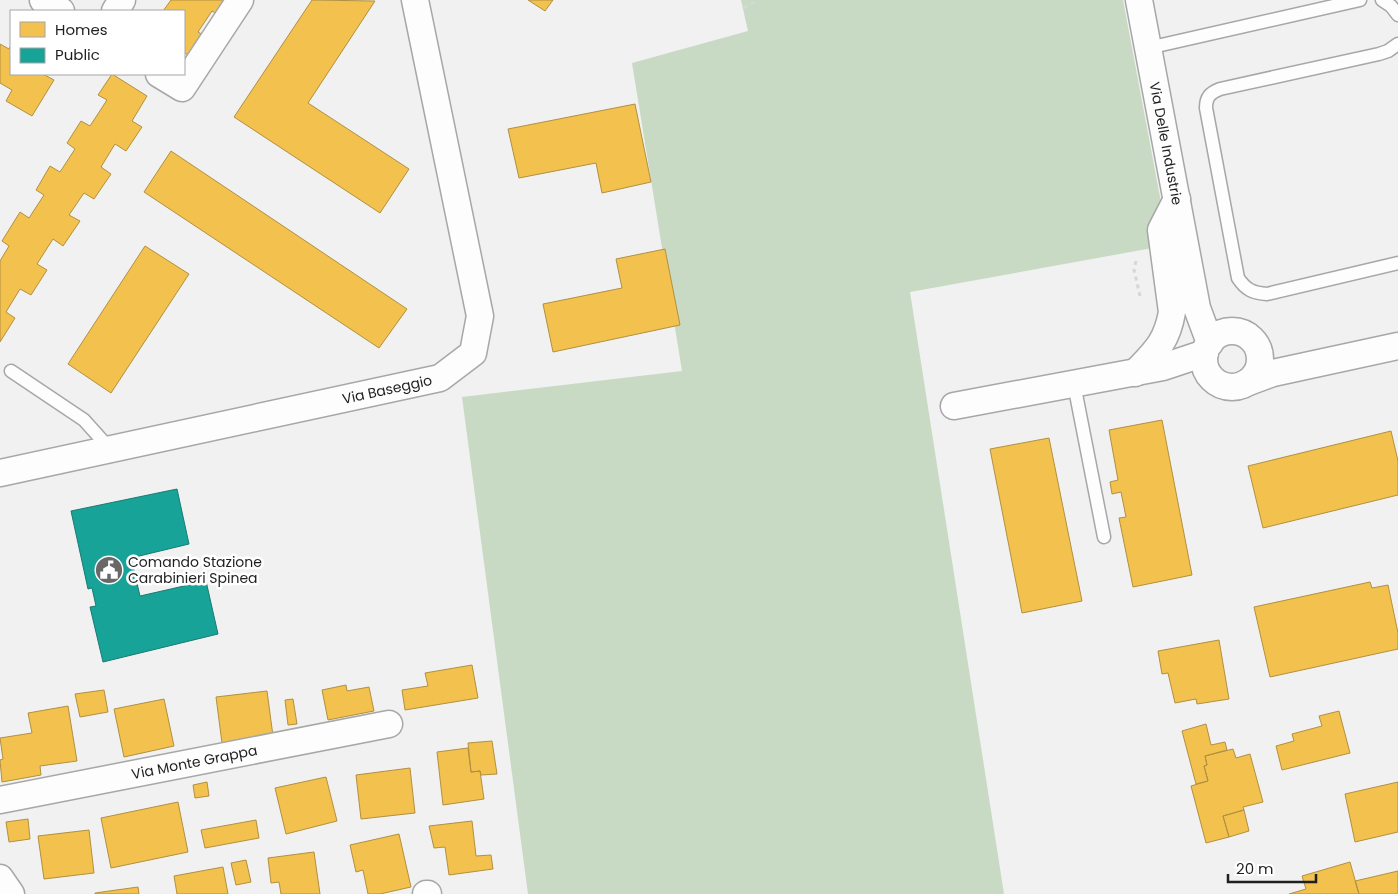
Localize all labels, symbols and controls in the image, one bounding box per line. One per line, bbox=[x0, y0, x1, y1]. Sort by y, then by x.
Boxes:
legend bbox=[10, 10, 185, 75]
text: Homes bbox=[55, 19, 108, 40]
text: Public bbox=[55, 44, 100, 65]
street label: Via Delle Industrie bbox=[1145, 80, 1187, 207]
street label: Via Baseggio bbox=[340, 370, 434, 409]
place label: Comando Stazione Carabinieri Spinea bbox=[128, 552, 262, 588]
public building icon: Comando Stazione Carabinieri Spinea bbox=[94, 555, 124, 585]
street label: Via Monte Grappa bbox=[130, 740, 259, 784]
scale bar bbox=[1228, 852, 1316, 884]
text: 20 m bbox=[1236, 858, 1274, 879]

